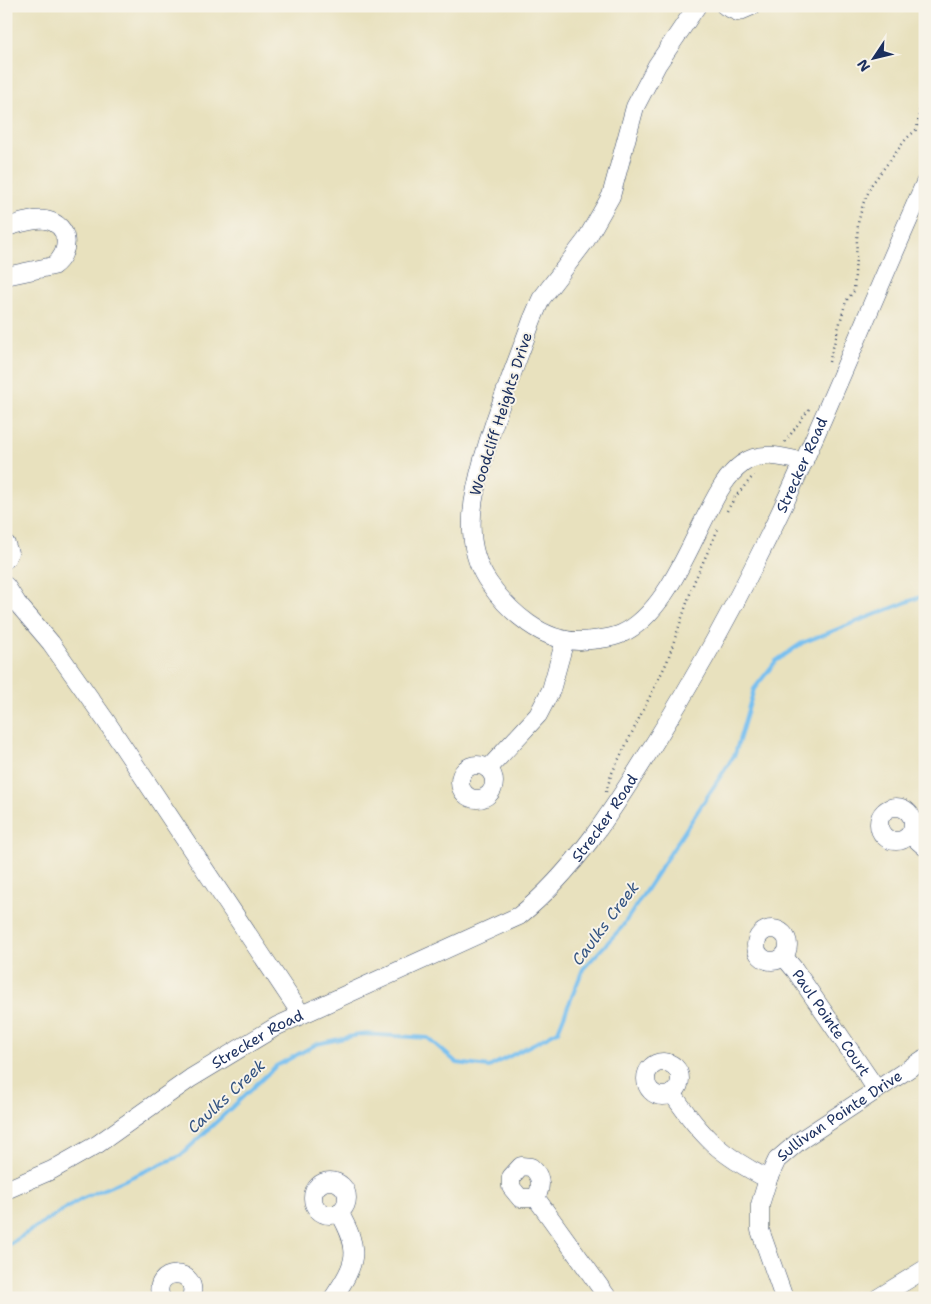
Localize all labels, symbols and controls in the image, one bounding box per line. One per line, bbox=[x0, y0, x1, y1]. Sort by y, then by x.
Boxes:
north arrow bbox=[848, 32, 898, 82]
text: N bbox=[853, 56, 874, 75]
street label: Woodcliff Heights Drive bbox=[465, 330, 537, 498]
street label: Strecker Road bbox=[771, 414, 832, 516]
street label: Strecker Road bbox=[567, 770, 643, 866]
water label: Caulks Creek bbox=[567, 877, 644, 969]
street label: Paul Pointe Court bbox=[787, 965, 875, 1080]
street label: Strecker Road bbox=[208, 1005, 307, 1073]
water label: Caulks Creek bbox=[183, 1055, 270, 1138]
street label: Sullivan Pointe Drive bbox=[772, 1066, 906, 1166]

